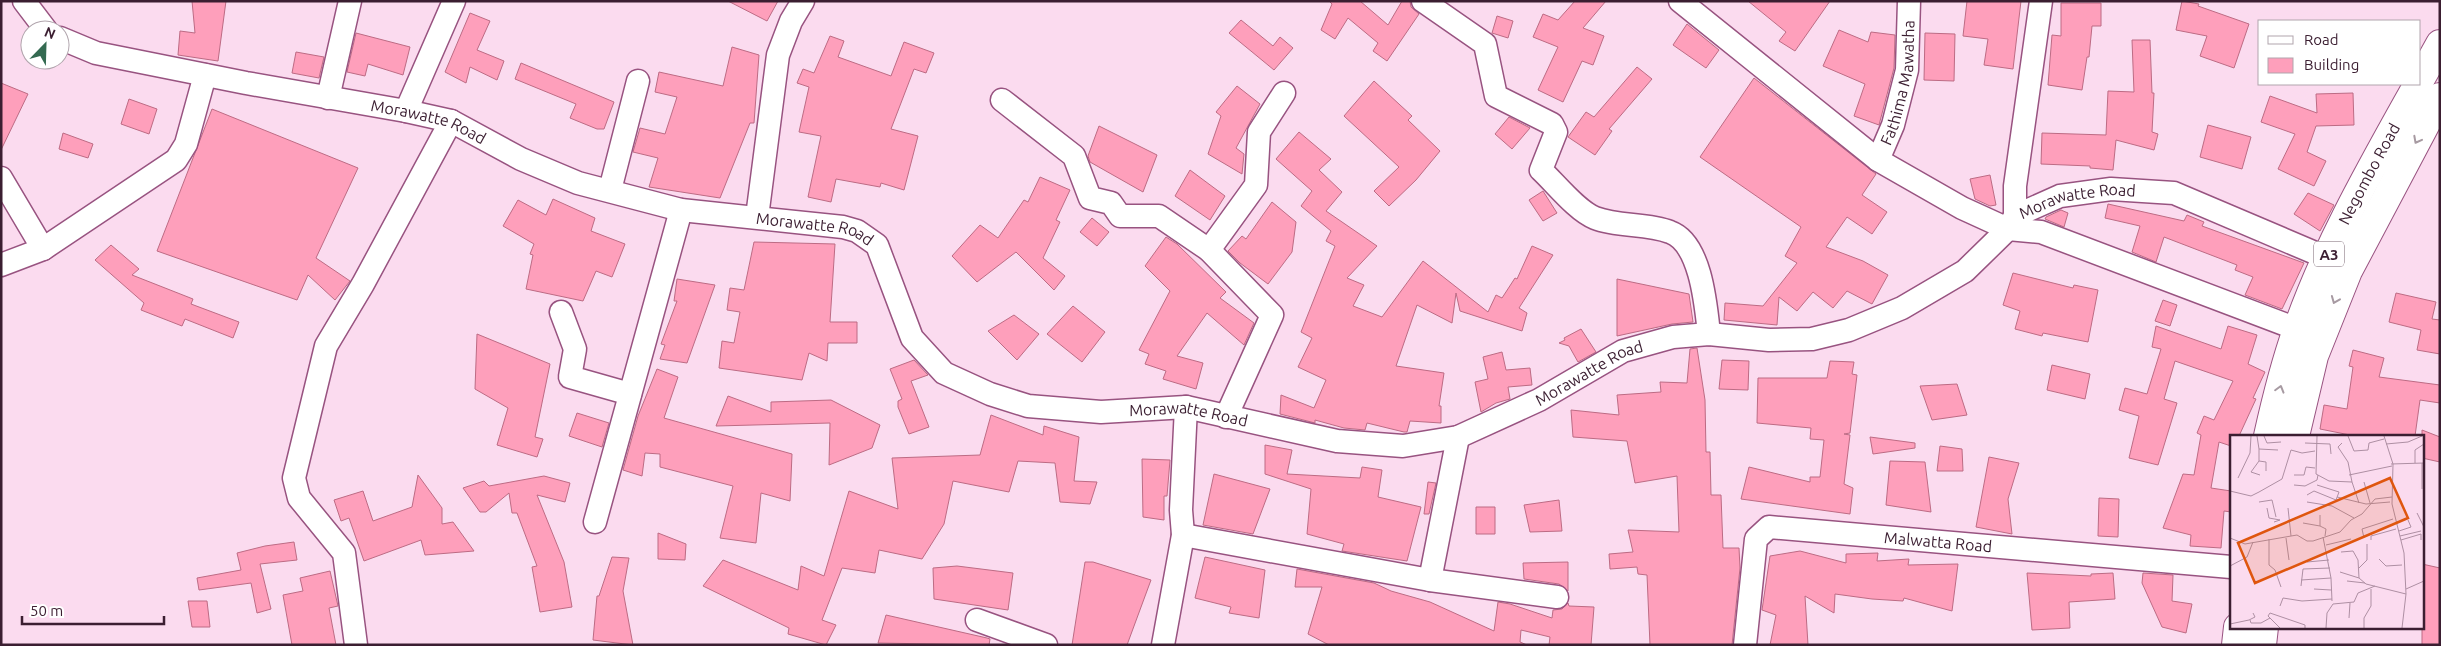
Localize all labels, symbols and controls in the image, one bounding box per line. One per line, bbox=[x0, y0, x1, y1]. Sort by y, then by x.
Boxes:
north arrow bbox=[20, 20, 70, 70]
street label: Fathima Mawatha bbox=[1877, 20, 1917, 148]
legend bbox=[2258, 20, 2421, 85]
text: N bbox=[42, 24, 58, 42]
text: Road bbox=[2304, 31, 2339, 48]
text: Building bbox=[2304, 56, 2359, 73]
street label: Morawatte Road bbox=[369, 96, 489, 147]
street label: Negombo Road bbox=[2335, 120, 2403, 227]
one-way arrow bbox=[2413, 135, 2423, 144]
street label: Morawatte Road bbox=[2016, 180, 2136, 222]
street label: Morawatte Road bbox=[755, 209, 877, 249]
road number: A3 bbox=[2314, 242, 2344, 266]
one-way arrow bbox=[2331, 295, 2342, 304]
street label: Morawatte Road bbox=[1532, 337, 1645, 409]
one-way arrow bbox=[2274, 385, 2284, 393]
street label: Morawatte Road bbox=[1129, 398, 1250, 430]
inset map bbox=[2230, 435, 2424, 628]
street label: Malwatta Road bbox=[1883, 528, 1993, 555]
scale bar bbox=[22, 594, 165, 626]
text: 50 m bbox=[30, 602, 63, 619]

